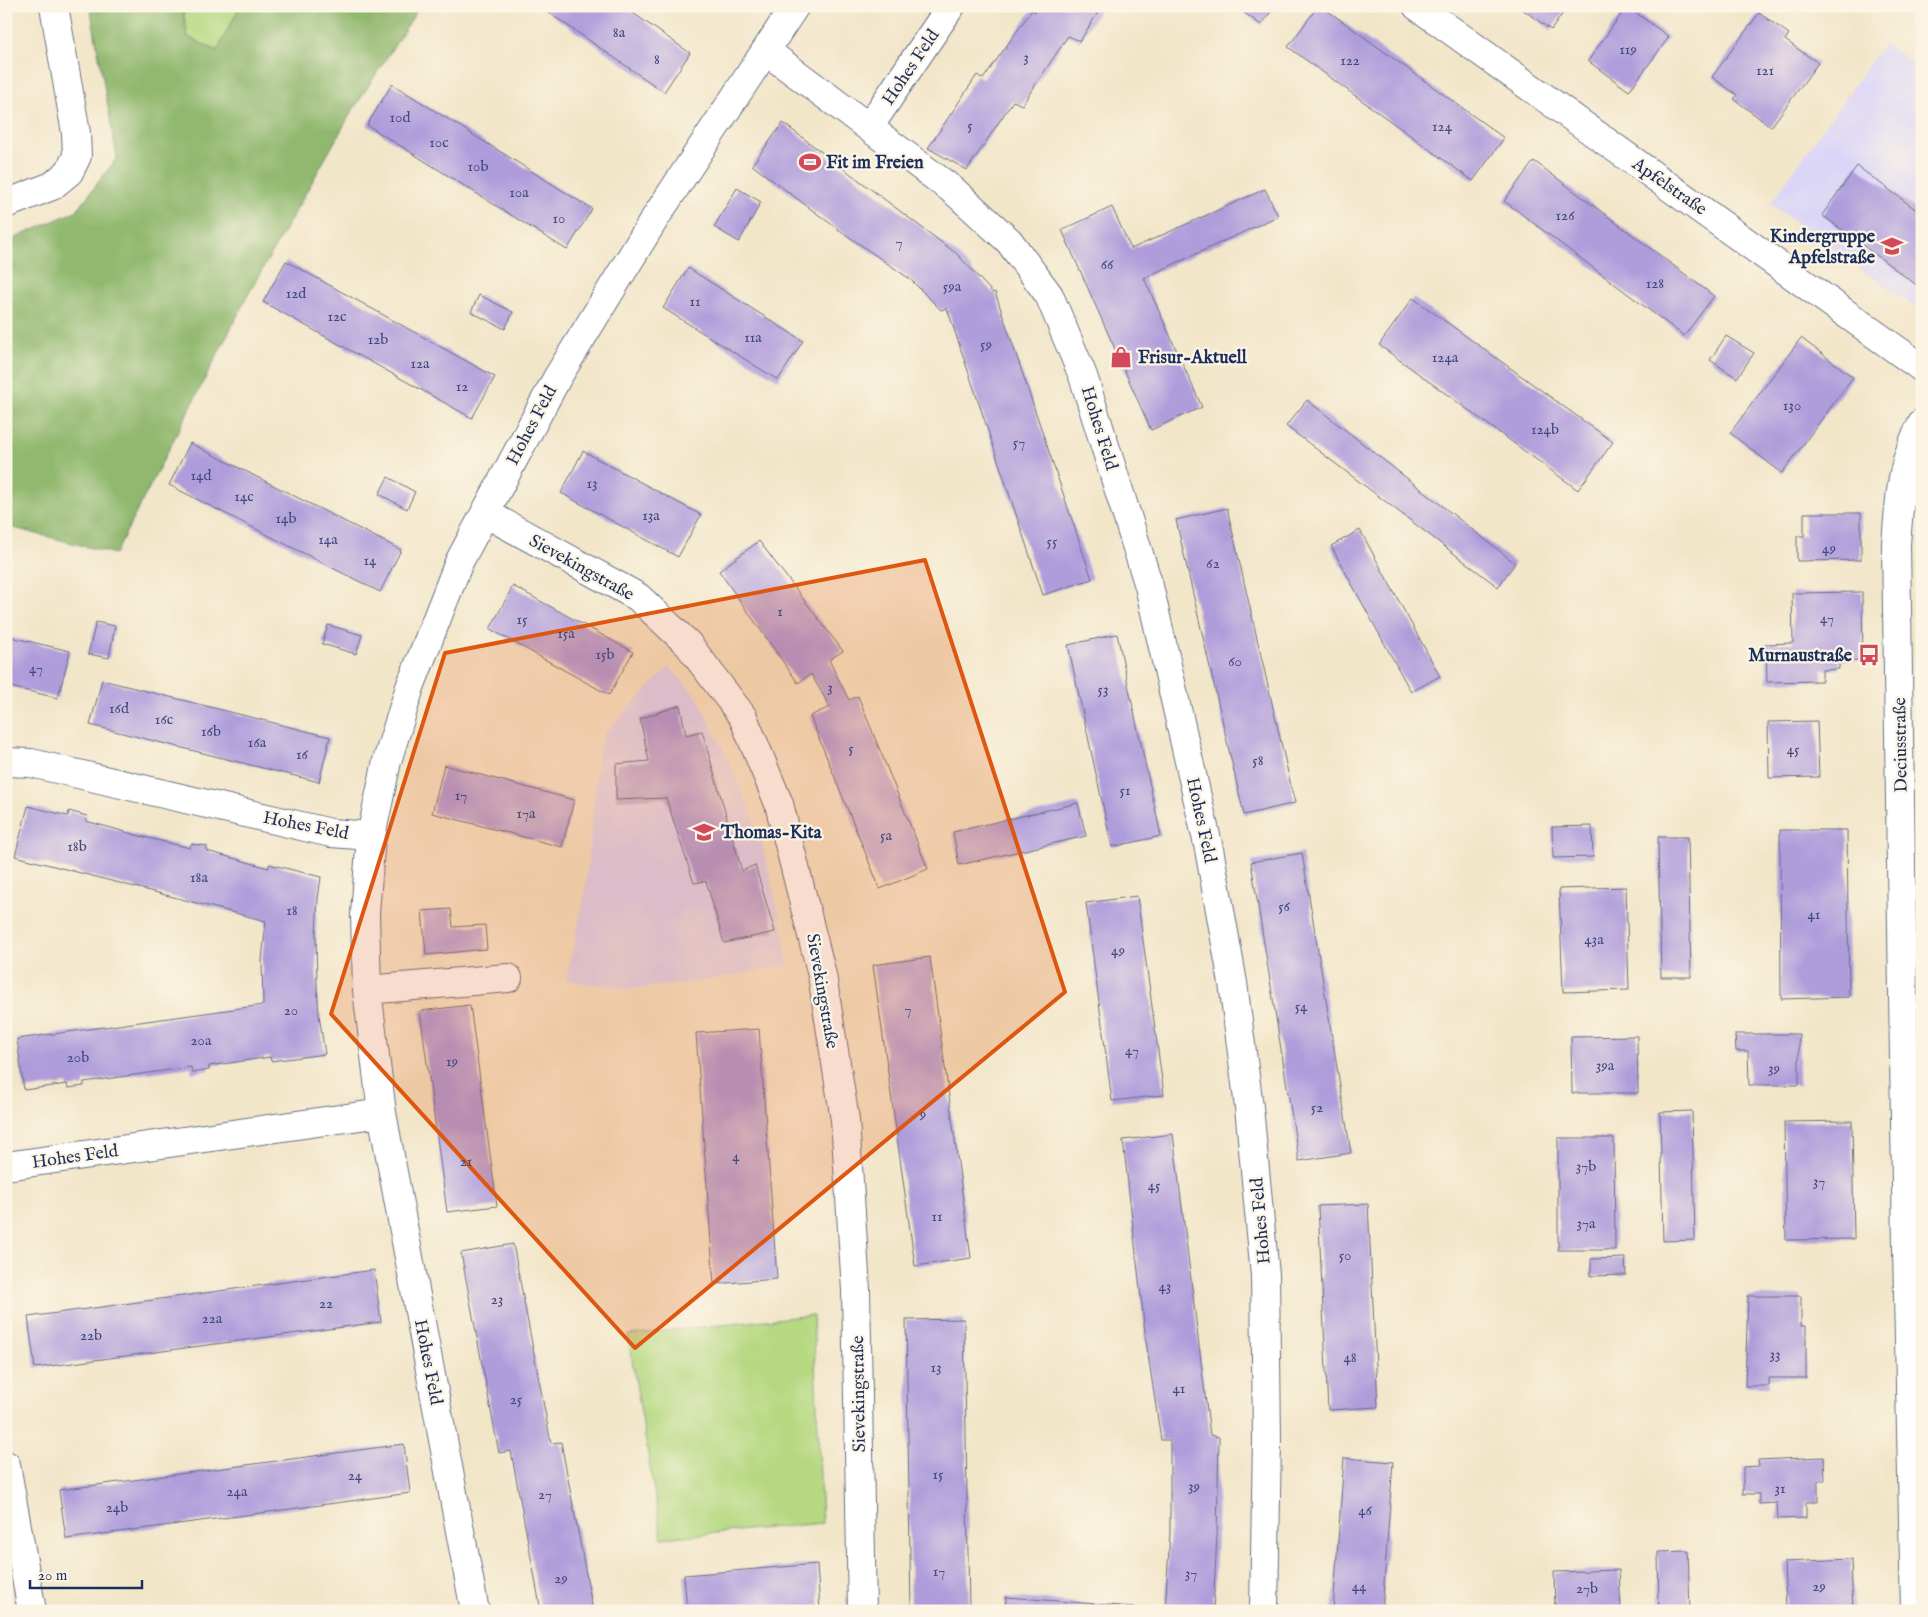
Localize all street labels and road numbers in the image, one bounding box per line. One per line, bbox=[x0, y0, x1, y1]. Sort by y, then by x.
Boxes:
street label: Hohes Feld bbox=[877, 25, 945, 110]
street label: Apfelstraße bbox=[1627, 153, 1711, 221]
street label: Hohes Feld bbox=[502, 382, 563, 469]
street label: Hohes Feld bbox=[1075, 384, 1122, 474]
street label: Sievekingstraße bbox=[525, 530, 638, 607]
street label: Deciusstraße bbox=[1889, 697, 1914, 793]
street label: Hohes Feld bbox=[1180, 775, 1221, 866]
street label: Hohes Feld bbox=[261, 807, 351, 846]
street label: Sievekingstraße bbox=[800, 932, 843, 1051]
street label: Hohes Feld bbox=[31, 1140, 120, 1175]
street label: Hohes Feld bbox=[1246, 1176, 1277, 1265]
street label: Hohes Feld bbox=[408, 1317, 447, 1407]
street label: Sievekingstraße bbox=[847, 1335, 872, 1452]

